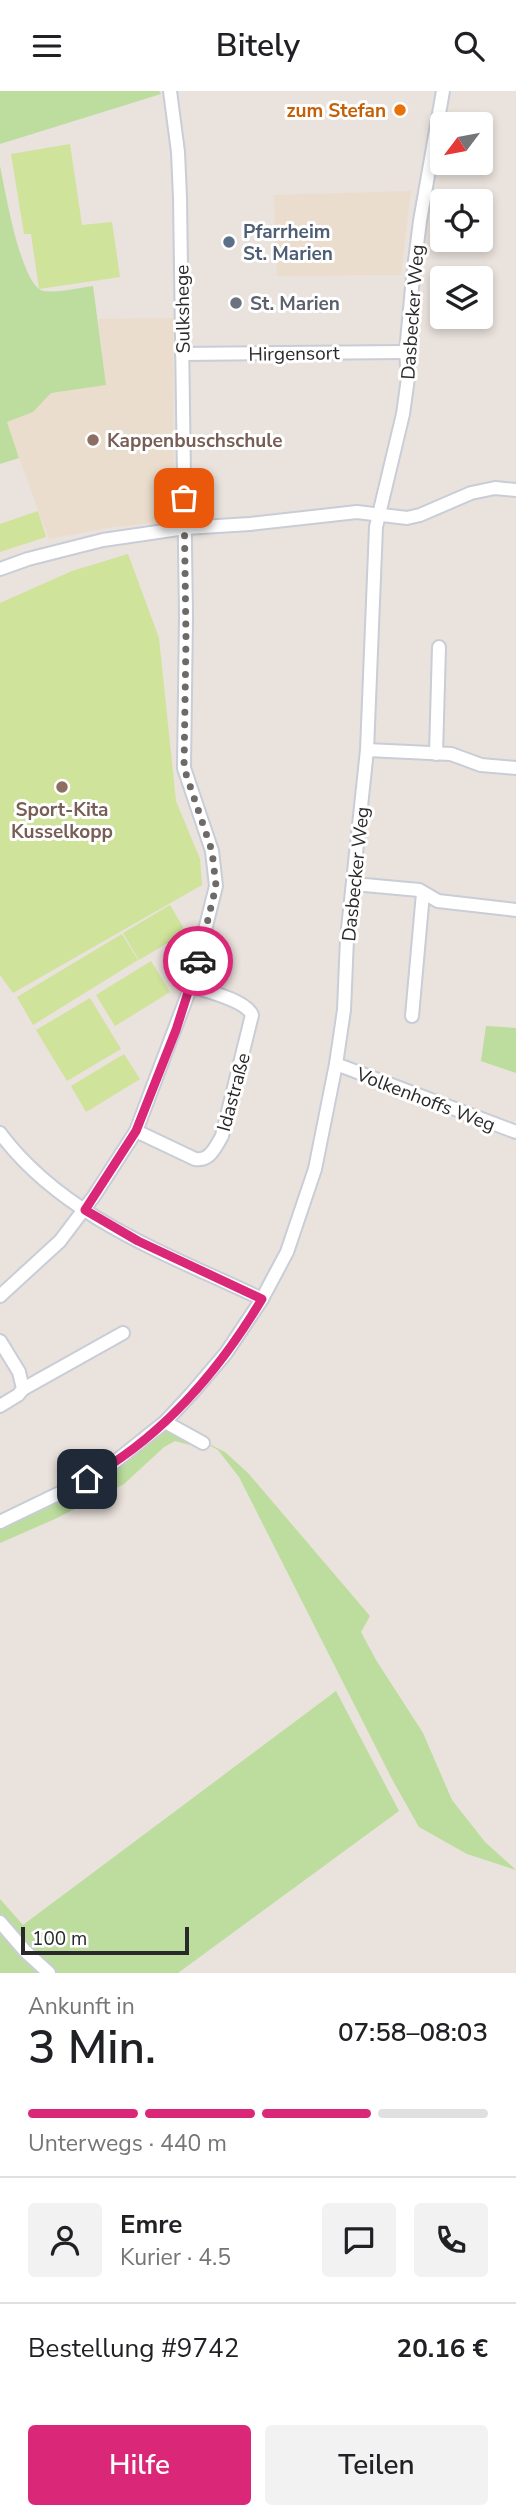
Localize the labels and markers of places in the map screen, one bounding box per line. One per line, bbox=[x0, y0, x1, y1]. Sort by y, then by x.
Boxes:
place label: zum Stefan bbox=[287, 98, 386, 124]
marker: zum Stefan bbox=[392, 102, 408, 118]
place label: Pfarrheim St. Marien bbox=[243, 219, 333, 267]
marker: Pfarrheim St. Marien bbox=[221, 234, 237, 250]
place label: St. Marien bbox=[250, 291, 340, 317]
marker: St. Marien bbox=[228, 295, 244, 311]
place label: Kappenbuschschule bbox=[107, 428, 283, 454]
marker: Kappenbuschschule bbox=[85, 432, 101, 448]
pin bbox=[154, 468, 214, 528]
marker: Sport-Kita Kusselkopp bbox=[54, 779, 70, 795]
place label: Sport-Kita Kusselkopp bbox=[11, 797, 113, 845]
pin bbox=[57, 1449, 117, 1509]

